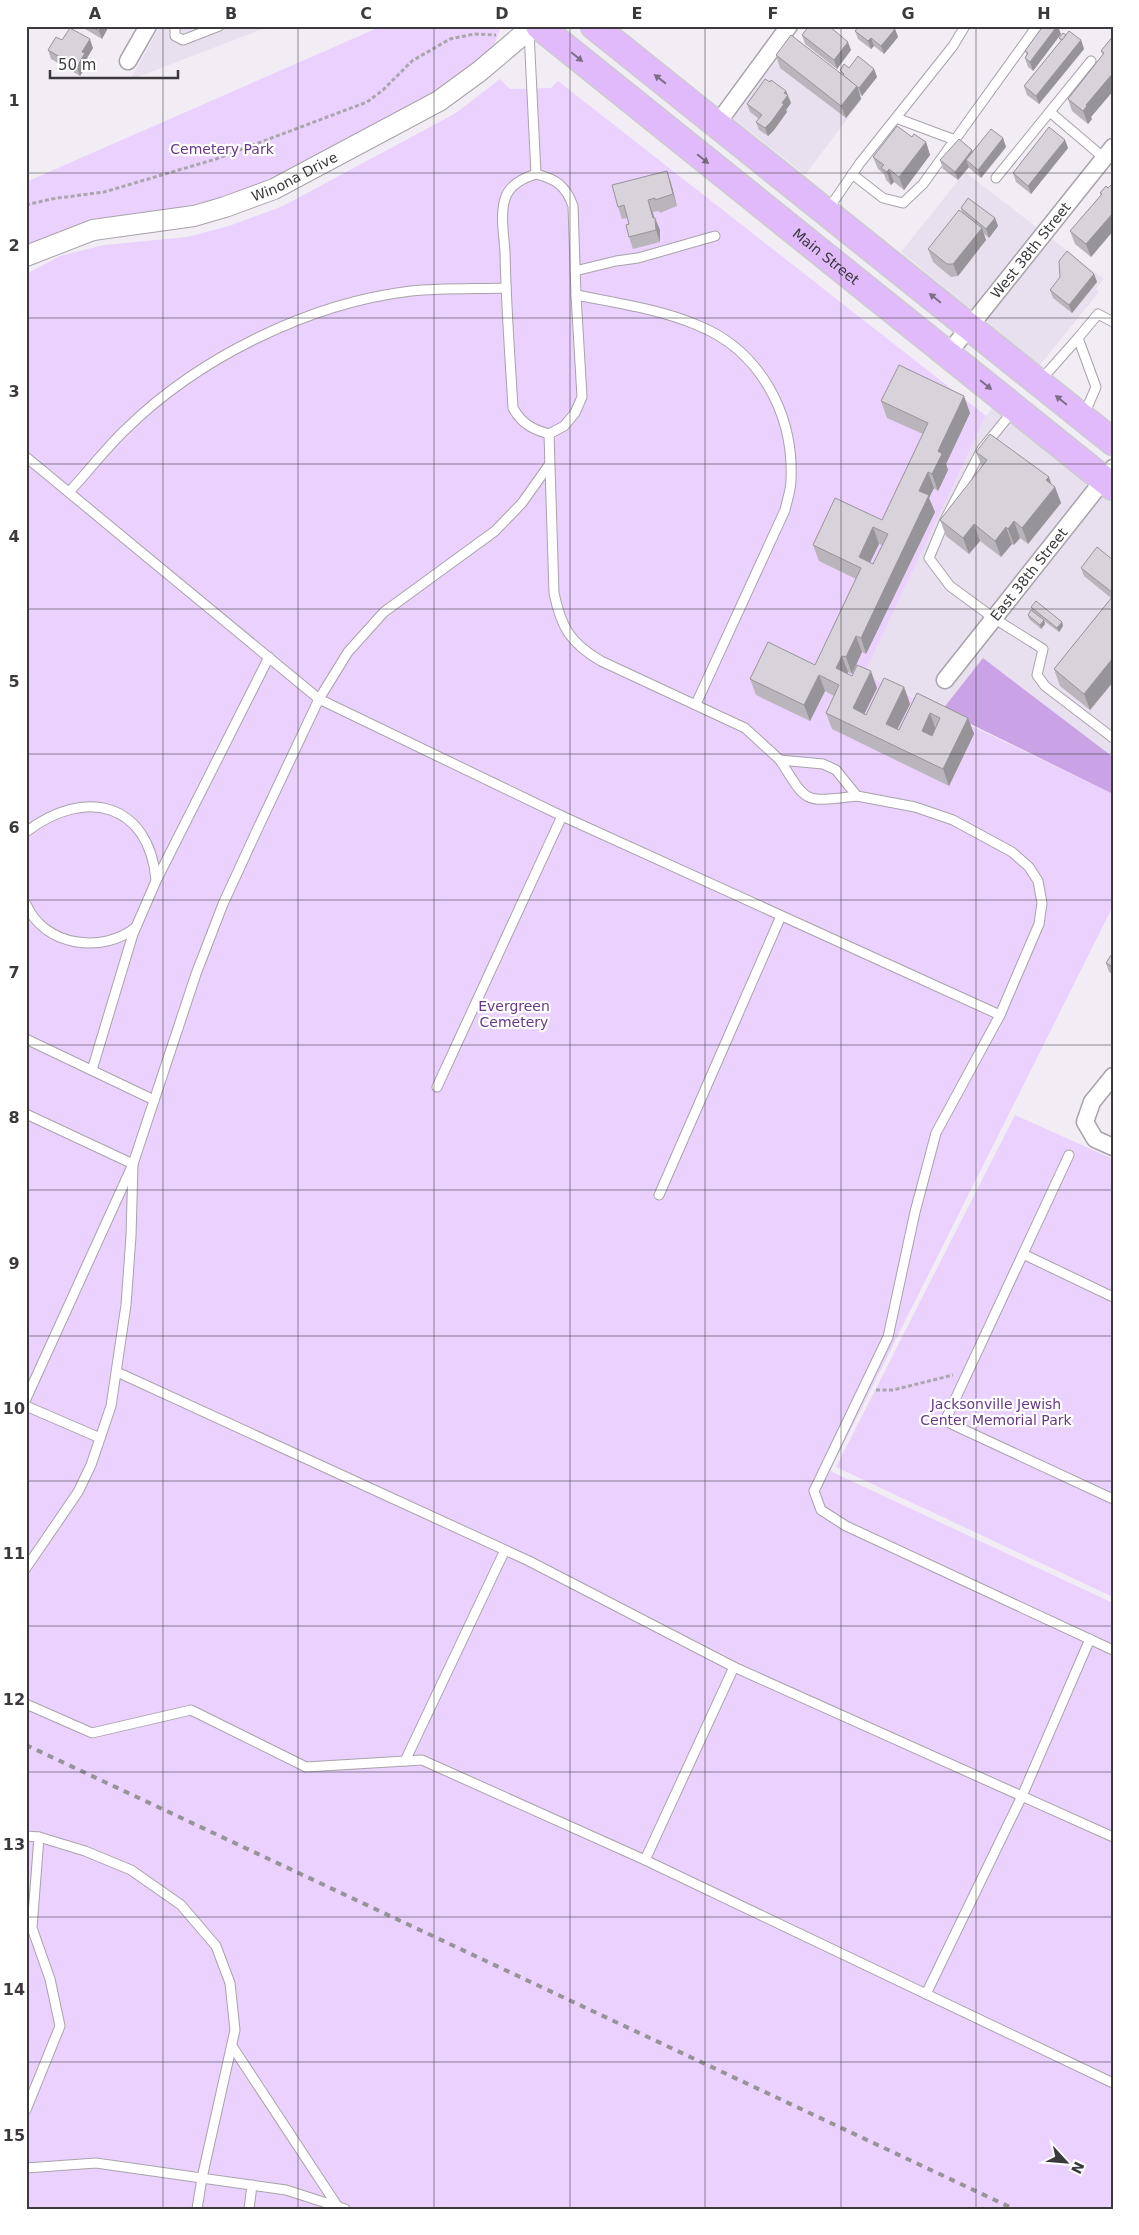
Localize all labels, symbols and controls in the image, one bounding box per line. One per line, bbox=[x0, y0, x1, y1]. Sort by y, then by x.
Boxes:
text: A bbox=[89, 4, 102, 23]
text: B bbox=[225, 4, 237, 23]
text: C bbox=[360, 4, 372, 23]
text: D bbox=[495, 4, 509, 23]
text: E bbox=[632, 4, 642, 23]
text: F bbox=[768, 4, 778, 23]
text: G bbox=[901, 4, 915, 23]
text: H bbox=[1037, 4, 1051, 23]
scale bar bbox=[50, 48, 178, 80]
one-way arrow bbox=[570, 51, 583, 62]
text: 50 m bbox=[58, 56, 96, 74]
one-way arrow bbox=[654, 73, 667, 84]
text: 1 bbox=[8, 91, 20, 110]
park label: Cemetery Park bbox=[170, 141, 275, 157]
street label: Winona Drive bbox=[249, 149, 340, 205]
one-way arrow bbox=[697, 153, 710, 164]
street label: West 38th Street bbox=[987, 199, 1074, 301]
street label: Main Street bbox=[790, 225, 863, 288]
text: 2 bbox=[8, 236, 20, 255]
one-way arrow bbox=[929, 292, 942, 303]
one-way arrow bbox=[979, 380, 992, 391]
text: 3 bbox=[8, 382, 20, 401]
one-way arrow bbox=[1055, 395, 1068, 406]
street label: East 38th Street bbox=[987, 524, 1071, 624]
text: 4 bbox=[8, 527, 20, 546]
text: 5 bbox=[8, 672, 20, 691]
text: 6 bbox=[8, 818, 20, 837]
text: 7 bbox=[8, 963, 20, 982]
park label: Evergreen Cemetery bbox=[478, 998, 550, 1030]
text: 8 bbox=[8, 1108, 20, 1127]
text: 9 bbox=[8, 1254, 20, 1273]
park label: Jacksonville Jewish Center Memorial Park bbox=[920, 1396, 1073, 1428]
text: 10 bbox=[3, 1399, 25, 1418]
text: 11 bbox=[3, 1544, 25, 1563]
text: 12 bbox=[3, 1690, 25, 1709]
text: 13 bbox=[3, 1835, 25, 1854]
text: 14 bbox=[3, 1980, 25, 1999]
text: 15 bbox=[3, 2126, 25, 2145]
north arrow bbox=[1042, 2138, 1092, 2188]
text: N bbox=[1068, 2159, 1087, 2176]

